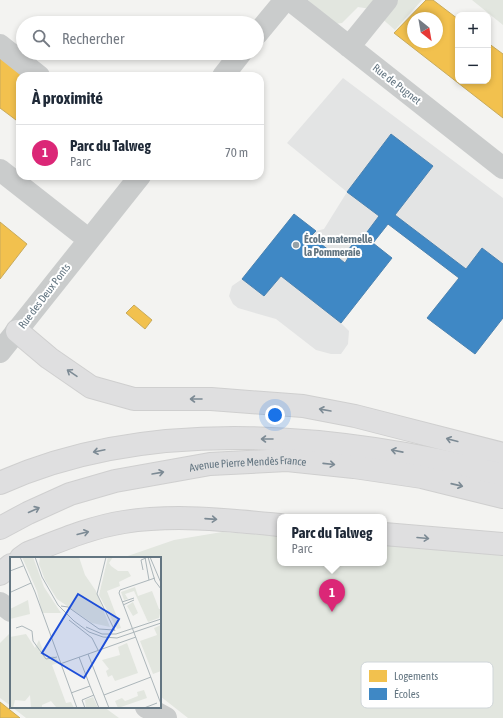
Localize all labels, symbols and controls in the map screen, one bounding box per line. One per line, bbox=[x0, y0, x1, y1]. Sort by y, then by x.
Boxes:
north arrow bbox=[407, 12, 443, 48]
map controls bbox=[455, 12, 491, 84]
button: + bbox=[455, 12, 491, 48]
search box bbox=[16, 16, 264, 60]
icon: search bbox=[30, 27, 52, 49]
text: Rechercher bbox=[62, 30, 124, 47]
button: − bbox=[455, 48, 491, 84]
street label: Rue de Pugnet bbox=[370, 61, 424, 107]
text: À proximité bbox=[32, 88, 103, 108]
text: Parc du Talweg bbox=[70, 137, 151, 154]
text: 1 bbox=[42, 145, 48, 160]
text: 70 m bbox=[225, 145, 248, 160]
text: Parc bbox=[70, 154, 91, 169]
place label: École maternelle la Pommeraie bbox=[304, 233, 373, 258]
marker: École maternelle la Pommeraie bbox=[291, 240, 301, 250]
street label: Rue des Deux Ponts bbox=[16, 261, 72, 331]
one-way arrow bbox=[66, 369, 77, 378]
one-way arrow bbox=[190, 395, 203, 403]
your location bbox=[265, 405, 285, 425]
one-way arrow bbox=[319, 406, 332, 414]
one-way arrow bbox=[261, 435, 274, 443]
one-way arrow bbox=[446, 436, 459, 443]
one-way arrow bbox=[391, 447, 404, 455]
one-way arrow bbox=[93, 448, 106, 456]
street label: Avenue Pierre Mendès France bbox=[188, 454, 307, 474]
one-way arrow bbox=[322, 460, 335, 468]
one-way arrow bbox=[152, 469, 165, 477]
one-way arrow bbox=[451, 482, 464, 489]
one-way arrow bbox=[28, 506, 40, 513]
popup bbox=[277, 514, 387, 566]
one-way arrow bbox=[204, 516, 217, 523]
text: Parc du Talweg bbox=[292, 524, 372, 541]
one-way arrow bbox=[76, 528, 89, 536]
one-way arrow bbox=[416, 534, 429, 541]
text: Parc bbox=[292, 541, 312, 556]
inset map bbox=[10, 557, 161, 708]
pin: 1 bbox=[319, 579, 345, 612]
legend bbox=[361, 662, 493, 708]
text: Logements bbox=[394, 670, 438, 682]
text: Écoles bbox=[394, 688, 420, 700]

